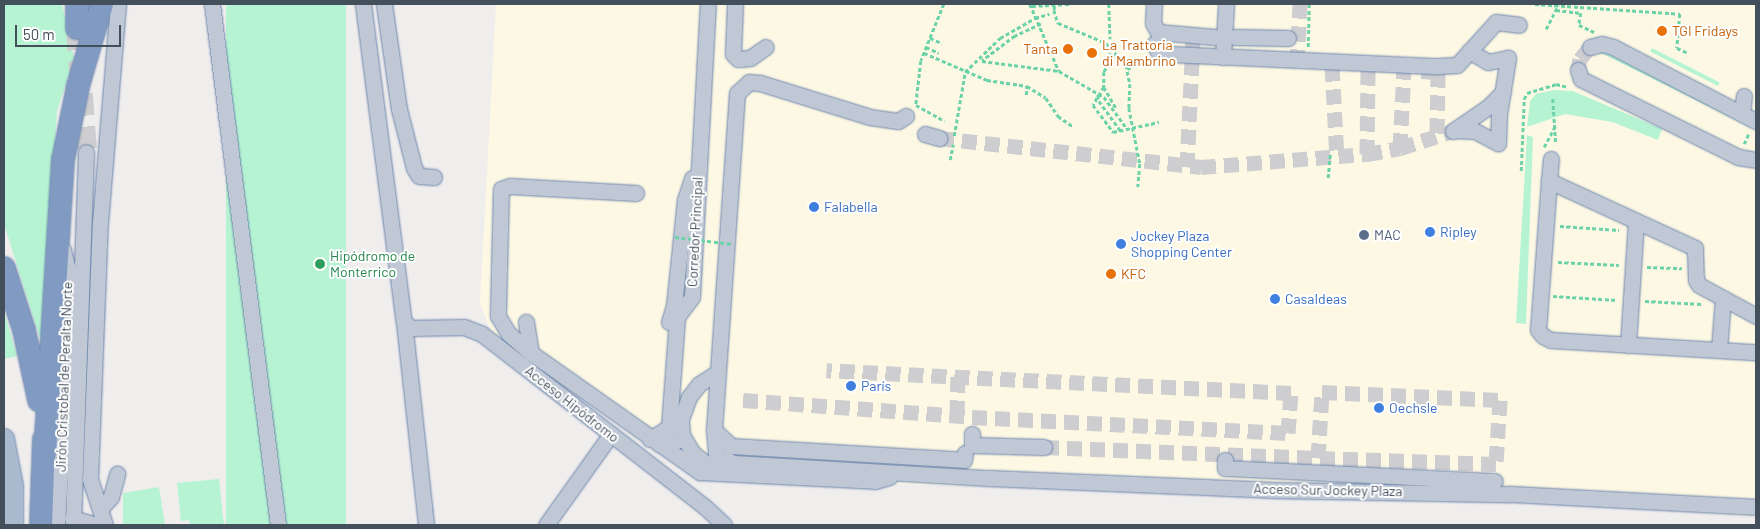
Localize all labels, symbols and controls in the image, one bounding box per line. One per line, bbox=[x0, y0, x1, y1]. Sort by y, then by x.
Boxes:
scale bar bbox=[18, 15, 124, 47]
place label: TGI Fridays bbox=[1672, 23, 1738, 39]
text: 50 m bbox=[23, 25, 55, 43]
marker: TGI Fridays bbox=[1656, 25, 1668, 37]
place label: La Trattoria di Mambrino bbox=[1102, 37, 1176, 70]
place label: Tanta bbox=[1023, 41, 1058, 57]
marker: Tanta bbox=[1062, 43, 1074, 55]
marker: La Trattoria di Mambrino bbox=[1086, 47, 1098, 59]
street label: Corredor Principal bbox=[684, 177, 706, 287]
place label: Falabella bbox=[824, 199, 878, 215]
marker: Falabella bbox=[808, 201, 820, 213]
place label: Ripley bbox=[1440, 224, 1477, 240]
marker: Ripley bbox=[1424, 226, 1436, 238]
place label: MAC bbox=[1374, 227, 1401, 243]
place label: Jockey Plaza Shopping Center bbox=[1131, 228, 1232, 260]
marker: MAC bbox=[1358, 229, 1370, 241]
marker: Jockey Plaza Shopping Center bbox=[1115, 238, 1127, 250]
place label: Hipódromo de Monterrico bbox=[330, 248, 415, 280]
marker: Hipódromo de Monterrico bbox=[314, 258, 326, 270]
place label: KFC bbox=[1121, 266, 1146, 282]
marker: KFC bbox=[1105, 268, 1117, 280]
street label: Jirón Cristobal de Peralta Norte bbox=[52, 282, 76, 472]
place label: CasaIdeas bbox=[1285, 291, 1347, 307]
marker: CasaIdeas bbox=[1269, 293, 1281, 305]
street label: Acceso Hipódromo bbox=[522, 362, 622, 446]
place label: París bbox=[861, 378, 891, 394]
marker: París bbox=[845, 380, 857, 392]
place label: Oechsle bbox=[1389, 400, 1437, 416]
marker: Oechsle bbox=[1373, 402, 1385, 414]
street label: Acceso Sur Jockey Plaza bbox=[1253, 480, 1403, 500]

